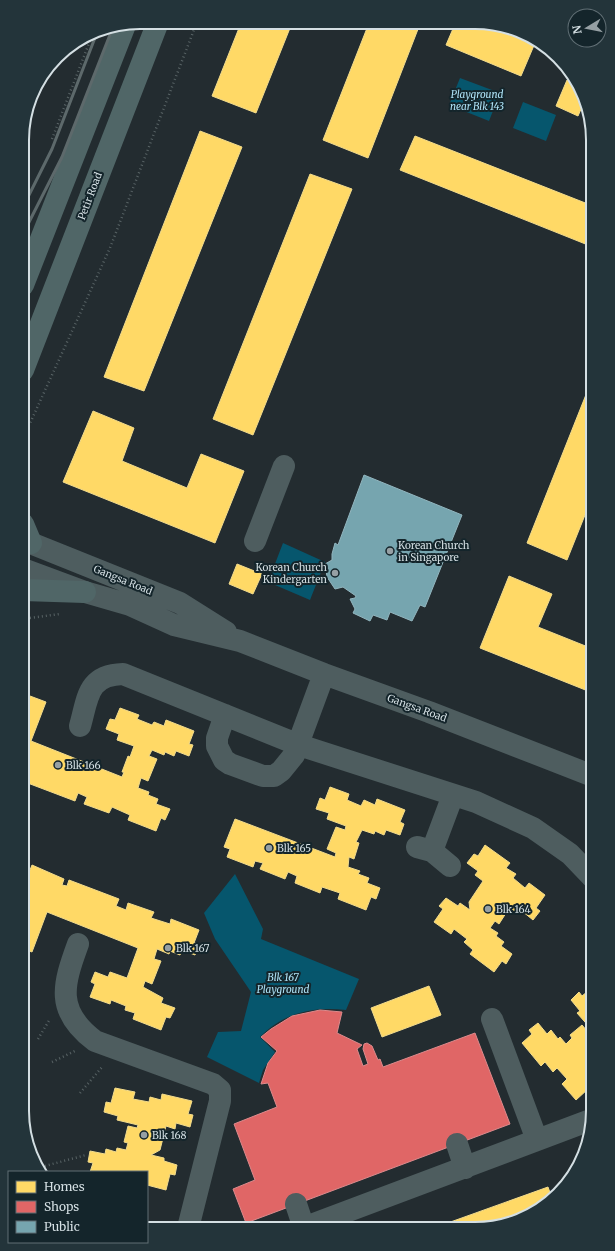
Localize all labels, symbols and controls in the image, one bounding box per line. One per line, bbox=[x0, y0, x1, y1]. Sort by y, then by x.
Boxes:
north arrow bbox=[567, 8, 607, 48]
text: N bbox=[569, 24, 585, 35]
park label: Playground near Blk 143 bbox=[450, 88, 504, 113]
street label: Petir Road bbox=[75, 170, 105, 222]
place label: Korean Church in Singapore bbox=[398, 539, 470, 564]
marker: Korean Church in Singapore bbox=[385, 546, 395, 556]
place label: Korean Church Kindergarten bbox=[256, 561, 327, 586]
street label: Gangsa Road bbox=[92, 562, 154, 598]
marker: Korean Church Kindergarten bbox=[330, 568, 340, 578]
street label: Gangsa Road bbox=[386, 691, 448, 725]
place label: Blk 166 bbox=[66, 759, 101, 772]
marker: Blk 166 bbox=[53, 760, 63, 770]
place label: Blk 165 bbox=[277, 842, 311, 855]
marker: Blk 165 bbox=[264, 843, 274, 853]
place label: Blk 164 bbox=[496, 903, 531, 916]
marker: Blk 164 bbox=[483, 904, 493, 914]
place label: Blk 167 bbox=[176, 942, 210, 955]
marker: Blk 167 bbox=[163, 943, 173, 953]
park label: Blk 167 Playground bbox=[257, 971, 309, 996]
place label: Blk 168 bbox=[152, 1129, 187, 1142]
marker: Blk 168 bbox=[139, 1130, 149, 1140]
legend bbox=[8, 1171, 148, 1243]
text: Homes bbox=[44, 1179, 85, 1194]
text: Shops bbox=[44, 1199, 79, 1214]
text: Public bbox=[44, 1219, 80, 1234]

